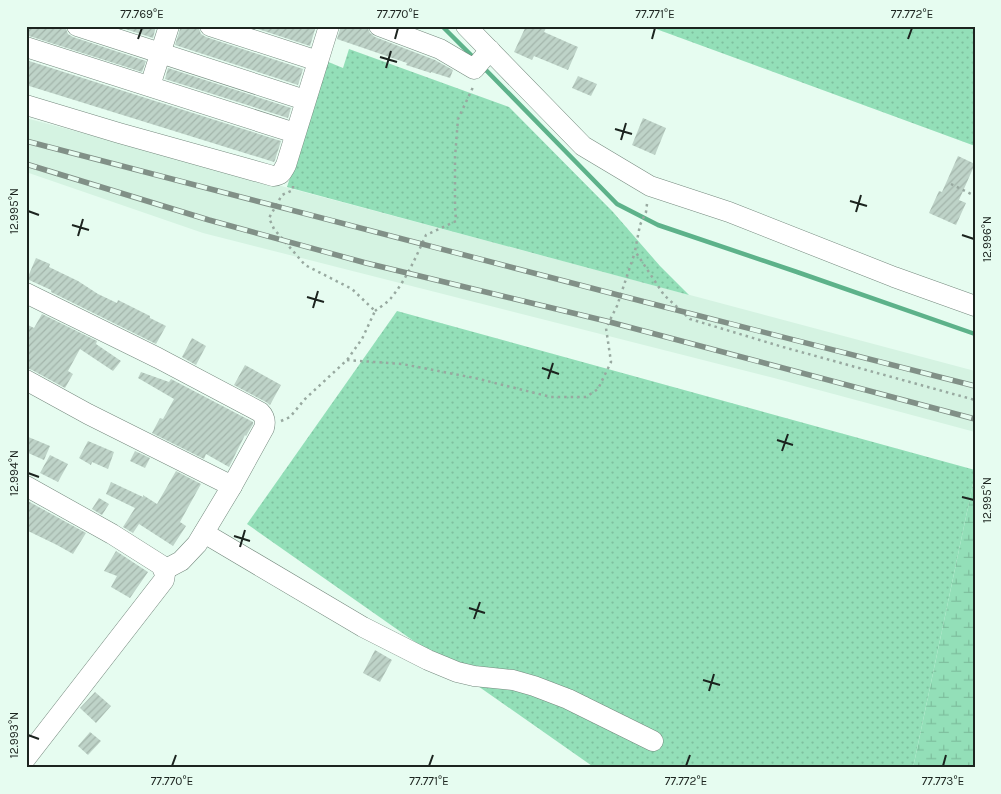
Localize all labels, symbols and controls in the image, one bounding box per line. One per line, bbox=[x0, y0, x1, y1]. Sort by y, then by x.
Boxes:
text: 77.769°E bbox=[120, 7, 164, 21]
text: 77.770°E bbox=[377, 7, 419, 21]
text: 77.771°E bbox=[635, 7, 675, 21]
text: 77.772°E bbox=[891, 7, 933, 21]
text: 12.995°N bbox=[7, 188, 21, 234]
text: 12.996°N bbox=[980, 216, 994, 262]
text: 12.994°N bbox=[7, 450, 21, 496]
text: 12.995°N bbox=[980, 477, 994, 523]
text: 12.993°N bbox=[7, 712, 21, 758]
text: 77.770°E bbox=[151, 774, 193, 788]
text: 77.771°E bbox=[409, 774, 449, 788]
text: 77.772°E bbox=[665, 774, 707, 788]
text: 77.773°E bbox=[922, 774, 964, 788]

